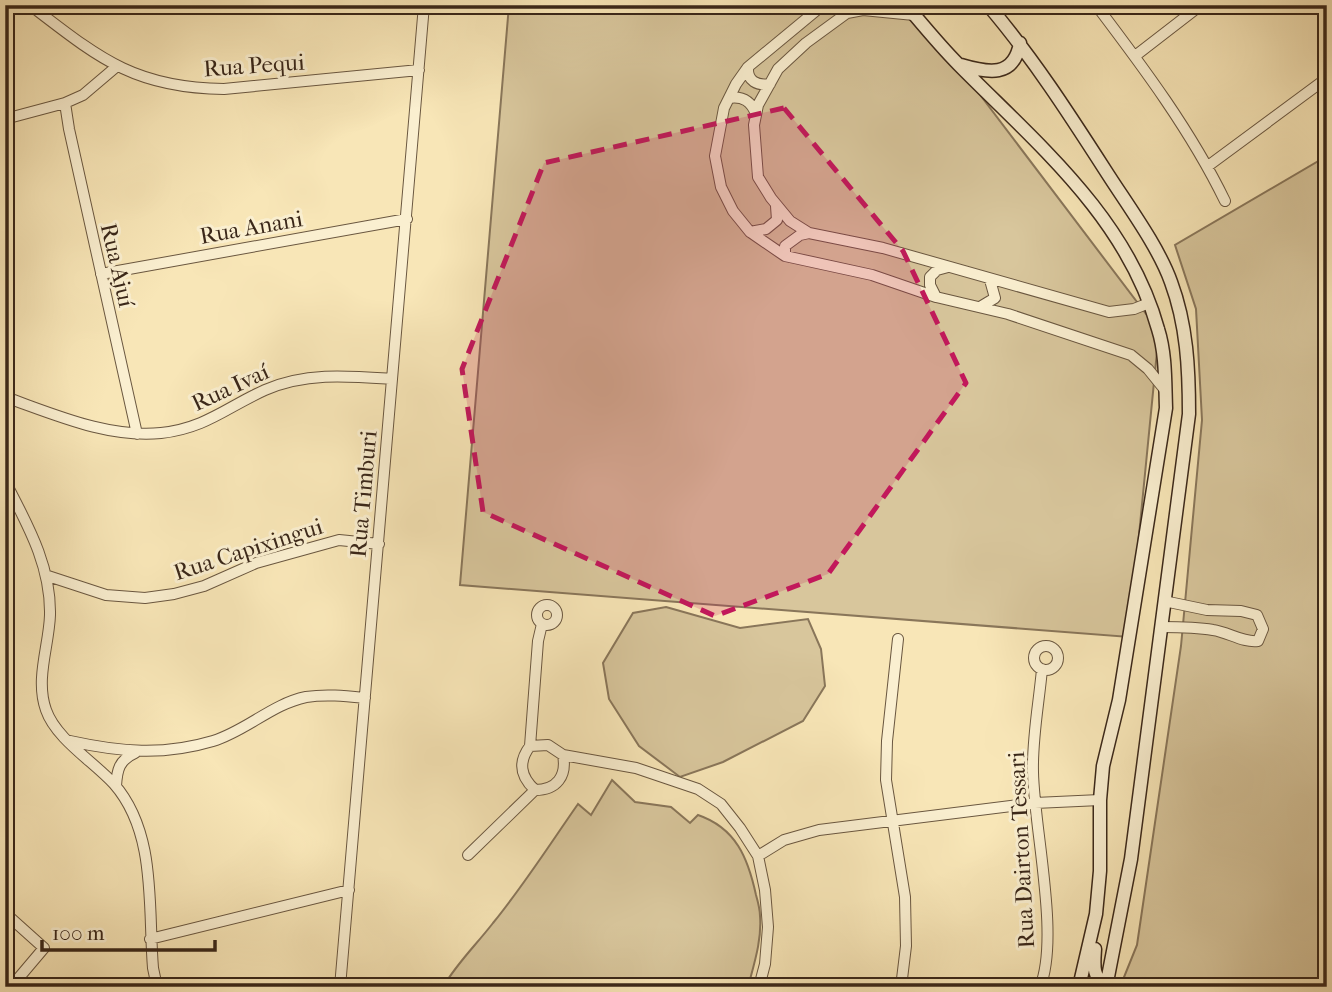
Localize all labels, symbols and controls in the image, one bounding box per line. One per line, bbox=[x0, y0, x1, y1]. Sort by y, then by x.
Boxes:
street label: Rua Pequi bbox=[203, 48, 306, 83]
street label: Rua Anani bbox=[198, 205, 305, 250]
street label: Rua Ajuí bbox=[95, 220, 140, 310]
street label: Rua Ivaí bbox=[187, 358, 273, 417]
street label: Rua Timburi bbox=[345, 429, 383, 559]
street label: Rua Capixingui bbox=[170, 513, 326, 586]
street label: Rua Dairton Tessari bbox=[1003, 751, 1040, 949]
scale bar bbox=[42, 908, 215, 952]
text: 100 m bbox=[52, 921, 105, 945]

